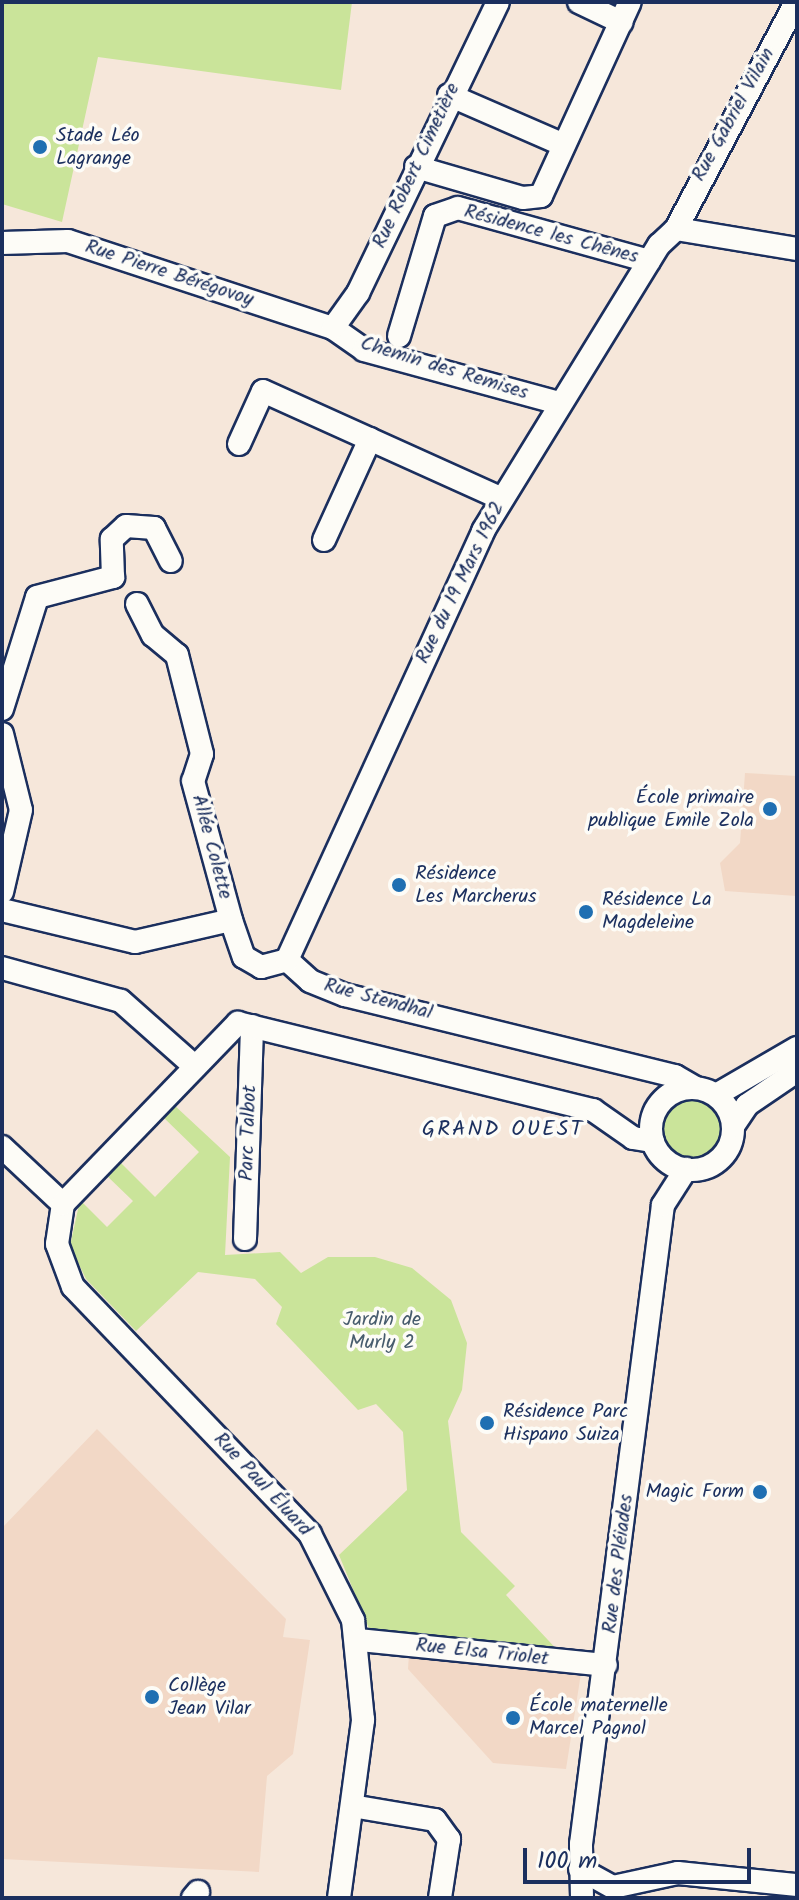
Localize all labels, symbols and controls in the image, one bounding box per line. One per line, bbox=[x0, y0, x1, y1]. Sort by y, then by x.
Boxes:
street label: Rue Gabriel Vilain bbox=[687, 44, 781, 186]
street label: Rue Robert Cimetière bbox=[368, 80, 466, 252]
place label: Stade Léo Lagrange bbox=[56, 124, 139, 171]
marker: Stade Léo Lagrange bbox=[31, 138, 49, 156]
street label: Résidence les Chênes bbox=[461, 200, 641, 270]
street label: Rue Pierre Bérégovoy bbox=[82, 235, 256, 313]
street label: Chemin des Remises bbox=[357, 332, 531, 406]
street label: Rue du 19 Mars 1962 bbox=[411, 498, 511, 668]
place label: École primaire publique Emile Zola bbox=[589, 786, 754, 833]
street label: Allée Colette bbox=[186, 792, 236, 902]
marker: École primaire publique Emile Zola bbox=[761, 800, 779, 818]
place label: Résidence Les Marcherus bbox=[415, 862, 537, 909]
marker: Résidence Les Marcherus bbox=[390, 876, 408, 894]
place label: Résidence La Magdeleine bbox=[602, 888, 712, 935]
marker: Résidence La Magdeleine bbox=[577, 903, 595, 921]
street label: Rue Stendhal bbox=[321, 974, 435, 1026]
street label: Parc Talbot bbox=[235, 1085, 263, 1181]
district label: GRAND OUEST bbox=[422, 1117, 584, 1143]
park label: Jardin de Murly 2 bbox=[343, 1309, 421, 1356]
place label: Résidence Parc Hispano Suiza bbox=[503, 1400, 628, 1447]
marker: Résidence Parc Hispano Suiza bbox=[478, 1414, 496, 1432]
street label: Rue Paul Éluard bbox=[208, 1428, 316, 1542]
place label: Magic Form bbox=[646, 1480, 744, 1504]
marker: Magic Form bbox=[751, 1483, 769, 1501]
street label: Rue des Pléiades bbox=[599, 1493, 639, 1635]
street label: Rue Elsa Triolet bbox=[414, 1634, 550, 1672]
place label: Collège Jean Vilar bbox=[168, 1674, 251, 1721]
marker: Collège Jean Vilar bbox=[143, 1688, 161, 1706]
place label: École maternelle Marcel Pagnol bbox=[529, 1694, 668, 1741]
marker: École maternelle Marcel Pagnol bbox=[504, 1709, 522, 1727]
scale bar bbox=[527, 1832, 755, 1882]
text: 100 m bbox=[537, 1842, 597, 1881]

